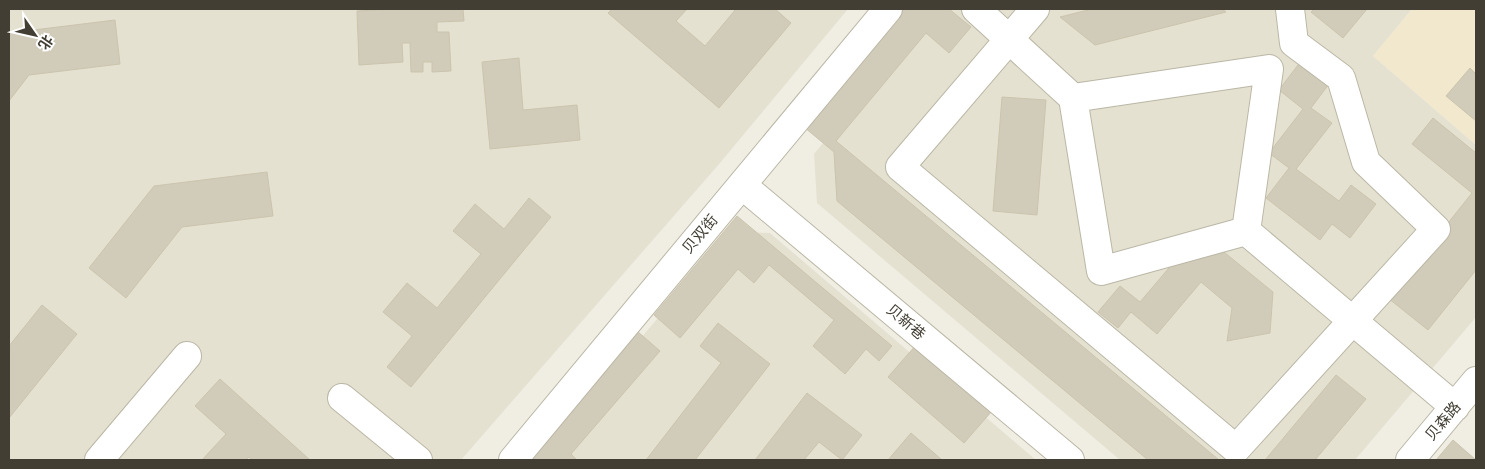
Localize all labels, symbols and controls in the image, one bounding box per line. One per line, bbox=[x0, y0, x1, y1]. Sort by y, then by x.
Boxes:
north arrow bbox=[10, 10, 60, 60]
text: 北 bbox=[35, 32, 56, 53]
street label: 贝双街 bbox=[679, 211, 721, 256]
street label: 贝新巷 bbox=[884, 301, 929, 343]
street label: 贝森路 bbox=[1422, 398, 1464, 443]

